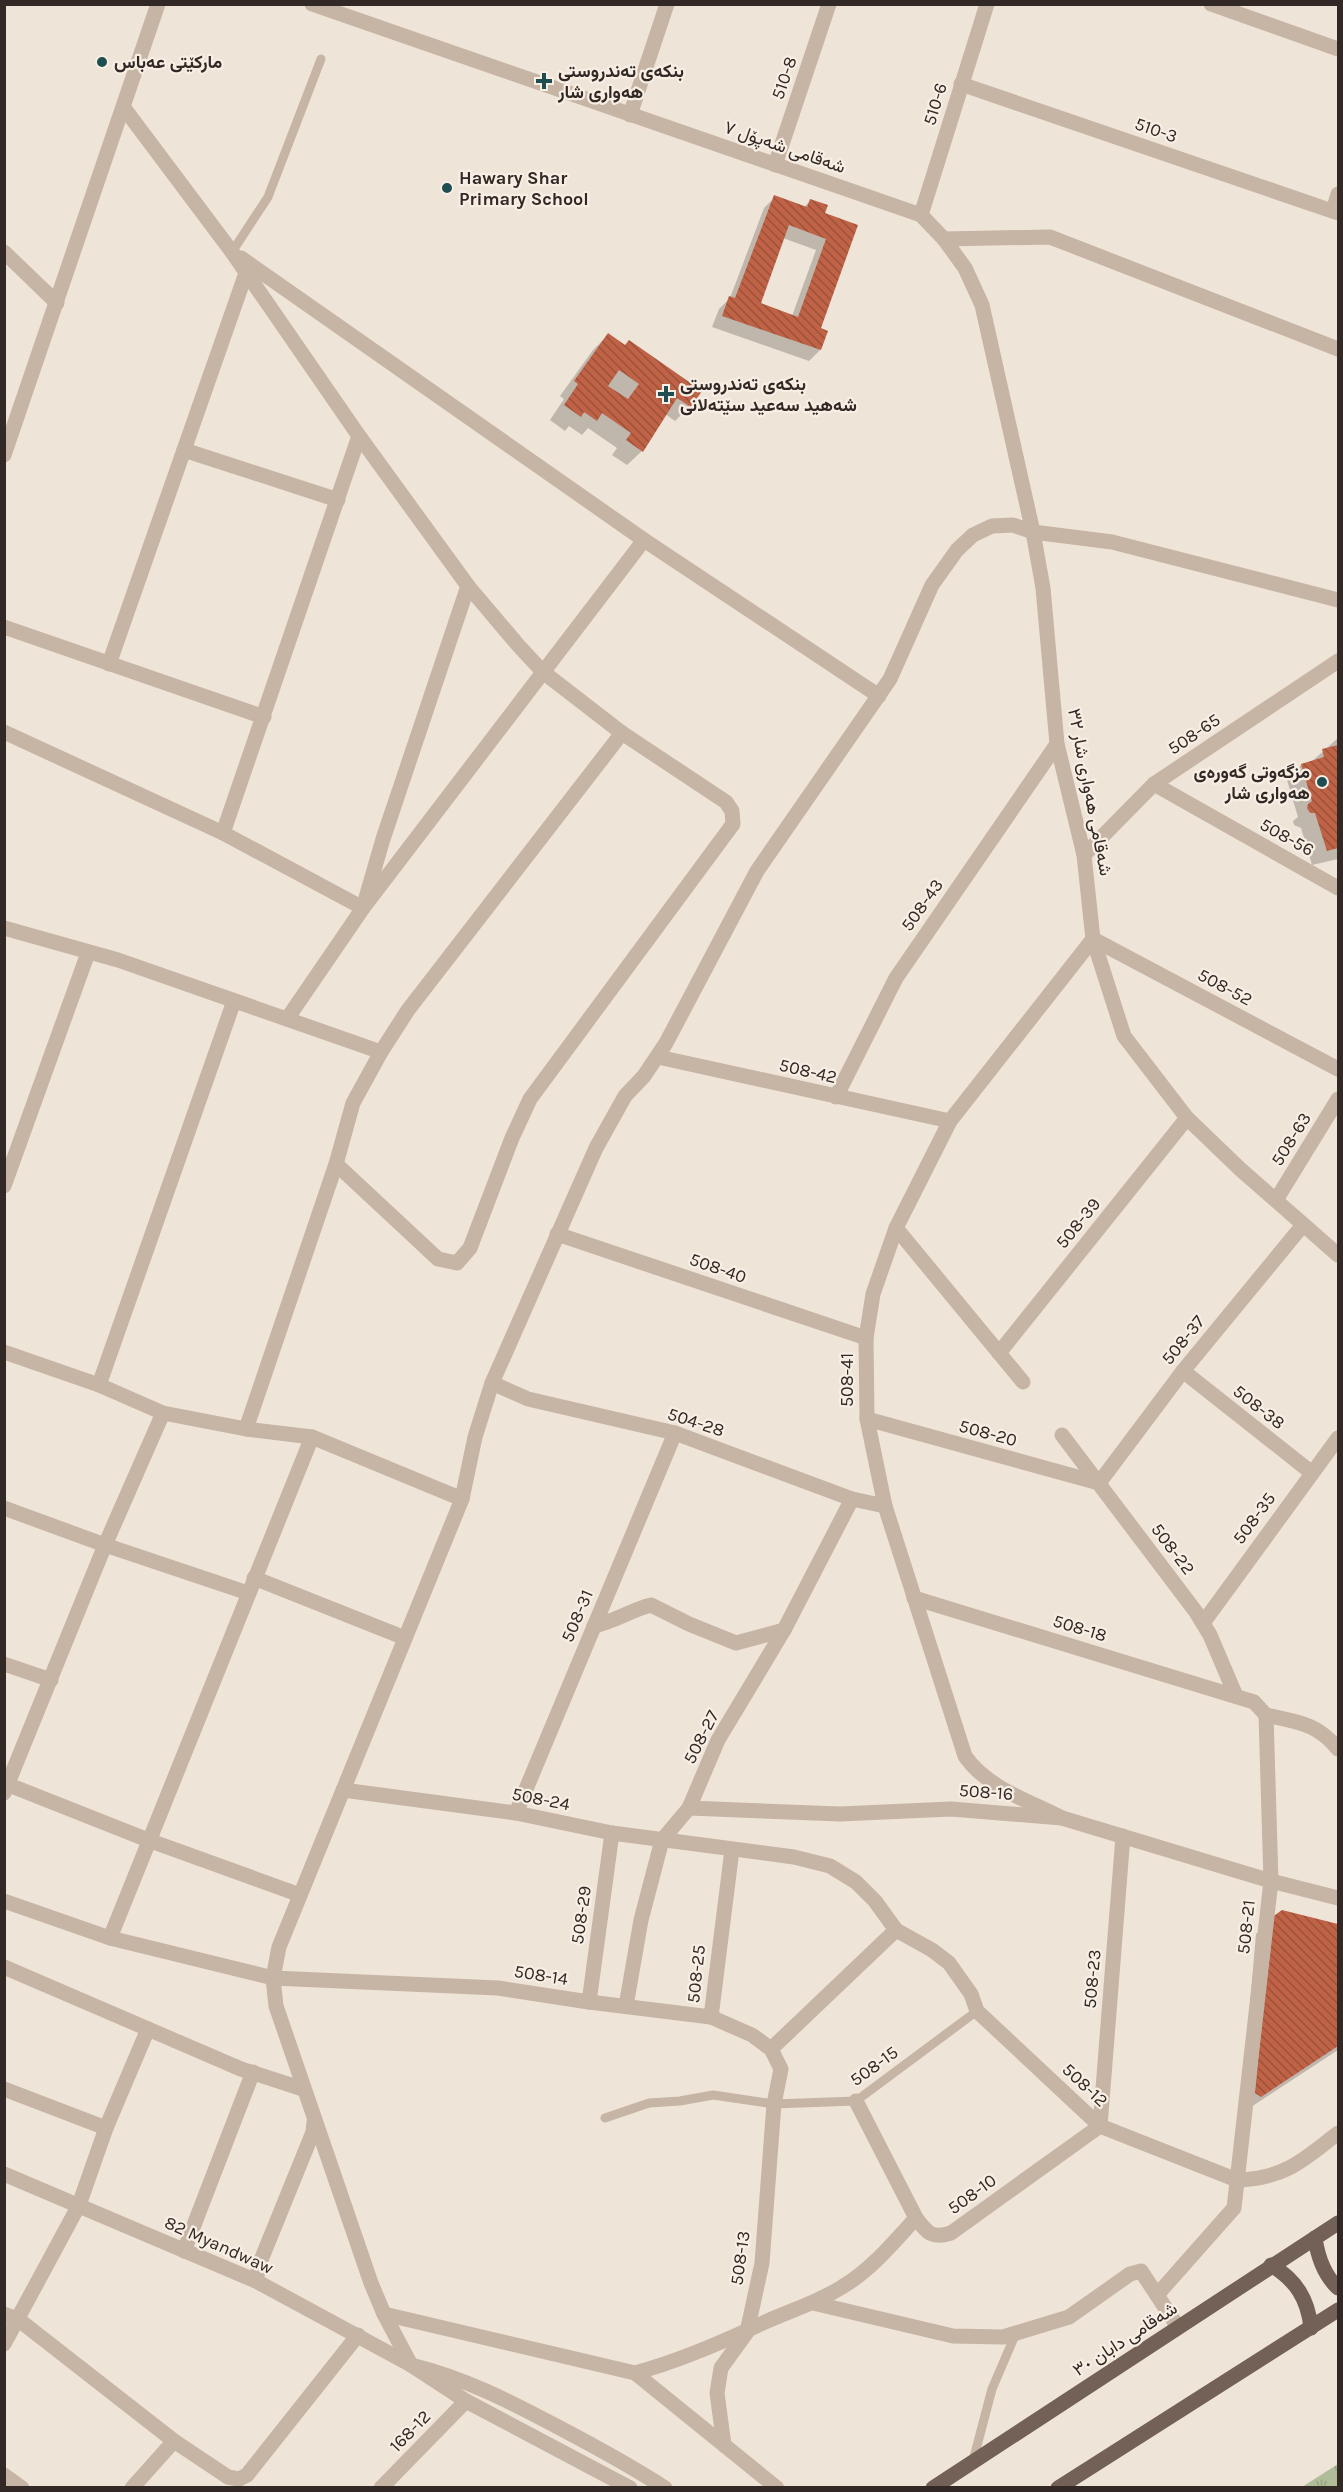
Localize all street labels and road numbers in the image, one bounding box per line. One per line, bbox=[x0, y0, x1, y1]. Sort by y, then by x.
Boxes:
street label: 510-8 bbox=[766, 54, 802, 102]
street label: 510-6 bbox=[918, 80, 952, 128]
street label: 510-3 bbox=[1132, 112, 1180, 148]
street label: شەقامی شەپۆل ٧ bbox=[721, 116, 849, 179]
street label: شەقامی هەواری شار ٣٢ bbox=[1063, 706, 1117, 878]
street label: 508-65 bbox=[1164, 708, 1224, 760]
street label: 508-56 bbox=[1256, 813, 1318, 861]
street label: 508-43 bbox=[896, 875, 948, 935]
street label: 508-52 bbox=[1194, 963, 1256, 1011]
street label: 508-42 bbox=[777, 1054, 839, 1088]
street label: 508-63 bbox=[1266, 1108, 1316, 1170]
street label: 508-39 bbox=[1051, 1193, 1105, 1253]
street label: 508-40 bbox=[687, 1248, 749, 1288]
street label: 508-37 bbox=[1156, 1310, 1210, 1369]
street label: 508-41 bbox=[836, 1353, 858, 1407]
street label: 508-38 bbox=[1229, 1380, 1289, 1434]
street label: 504-28 bbox=[665, 1402, 727, 1442]
street label: 508-20 bbox=[957, 1415, 1019, 1451]
street label: 508-35 bbox=[1228, 1488, 1280, 1548]
street label: 508-22 bbox=[1146, 1519, 1200, 1579]
street label: 508-31 bbox=[556, 1587, 598, 1645]
street label: 508-18 bbox=[1050, 1609, 1110, 1647]
street label: 508-27 bbox=[678, 1706, 724, 1767]
street label: 508-16 bbox=[958, 1779, 1014, 1805]
street label: 508-24 bbox=[510, 1783, 572, 1815]
street label: 508-29 bbox=[566, 1884, 596, 1946]
street label: 508-21 bbox=[1232, 1899, 1260, 1955]
street label: 508-25 bbox=[682, 1944, 710, 2004]
street label: 508-23 bbox=[1078, 1949, 1106, 2009]
street label: 508-14 bbox=[513, 1960, 569, 1990]
street label: 508-15 bbox=[846, 2041, 902, 2091]
street label: 508-12 bbox=[1058, 2058, 1112, 2112]
street label: 508-10 bbox=[943, 2169, 1001, 2219]
street label: 82 Myandwaw bbox=[161, 2211, 277, 2279]
street label: 508-13 bbox=[725, 2229, 755, 2287]
street label: شەقامی دابان ٣٠ bbox=[1069, 2297, 1181, 2381]
street label: 168-12 bbox=[385, 2405, 435, 2457]

